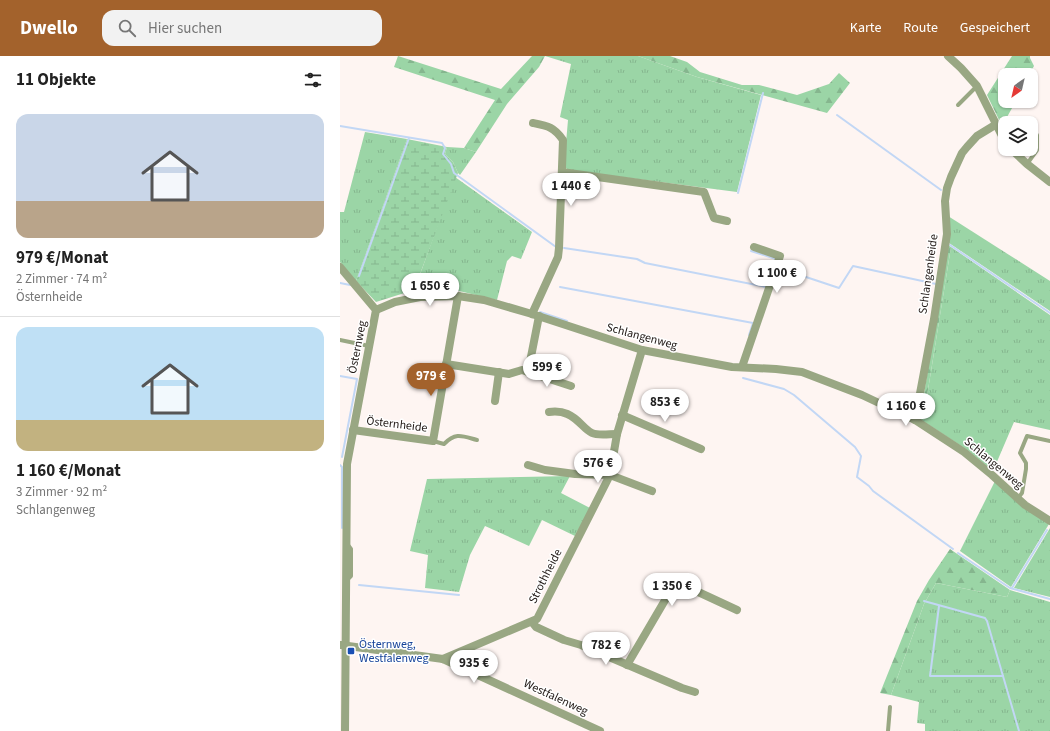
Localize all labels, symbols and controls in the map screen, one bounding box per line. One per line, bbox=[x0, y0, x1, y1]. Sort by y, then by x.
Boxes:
search box bbox=[102, 10, 382, 46]
text: Dwello bbox=[20, 15, 78, 42]
icon: search bbox=[116, 17, 138, 39]
text: Hier suchen bbox=[148, 18, 222, 39]
text: Karte bbox=[850, 18, 881, 38]
text: Route bbox=[903, 18, 938, 38]
text: Gespeichert bbox=[960, 18, 1030, 38]
text: 11 Objekte bbox=[16, 68, 96, 92]
north arrow bbox=[998, 68, 1038, 108]
map controls bbox=[998, 68, 1038, 156]
icon: filters bbox=[302, 69, 324, 91]
button: layers bbox=[998, 116, 1038, 156]
icon: home bbox=[134, 140, 206, 212]
pin: 1 440 € bbox=[534, 173, 608, 207]
text: 1 440 € bbox=[551, 177, 591, 195]
street label: Schlangenheide bbox=[914, 233, 943, 315]
text: 979 €/Monat bbox=[16, 246, 108, 270]
pin: 1 100 € bbox=[740, 260, 814, 294]
text: 1 100 € bbox=[757, 264, 797, 282]
text: 2 Zimmer · 74 m² bbox=[16, 270, 107, 288]
pin: 1 650 € bbox=[393, 273, 467, 307]
text: 1 650 € bbox=[410, 277, 450, 295]
text: Östernheide bbox=[16, 288, 83, 306]
street label: Östernweg bbox=[344, 319, 371, 375]
street label: Schlangenweg bbox=[604, 319, 679, 354]
icon: home bbox=[134, 353, 206, 425]
pin: 599 € bbox=[519, 354, 575, 388]
text: 599 € bbox=[532, 358, 562, 376]
pin: 979 € bbox=[403, 363, 459, 397]
text: 979 € bbox=[416, 367, 446, 385]
pin: 853 € bbox=[637, 389, 693, 423]
text: 853 € bbox=[650, 393, 680, 411]
pin: 1 160 € bbox=[869, 393, 943, 427]
text: 1 160 € bbox=[886, 397, 926, 415]
street label: Östernheide bbox=[365, 412, 428, 437]
street label: Schlangenweg bbox=[960, 433, 1027, 493]
pin: 576 € bbox=[570, 450, 626, 484]
text: 576 € bbox=[583, 454, 613, 472]
text: 1 160 €/Monat bbox=[16, 459, 121, 483]
text: 3 Zimmer · 92 m² bbox=[16, 483, 107, 501]
text: Schlangenweg bbox=[16, 501, 95, 519]
street label: Strothheide bbox=[524, 546, 566, 606]
pin: 1 350 € bbox=[635, 573, 709, 607]
text: 1 350 € bbox=[652, 577, 692, 595]
pin: 782 € bbox=[578, 632, 634, 666]
place label: Östernweg, Westfalenweg bbox=[359, 636, 429, 667]
text: 782 € bbox=[591, 636, 621, 654]
marker: Östernweg, Westfalenweg bbox=[346, 646, 356, 656]
pin: 935 € bbox=[446, 650, 502, 684]
text: 935 € bbox=[459, 654, 489, 672]
street label: Westfalenweg bbox=[521, 675, 591, 720]

